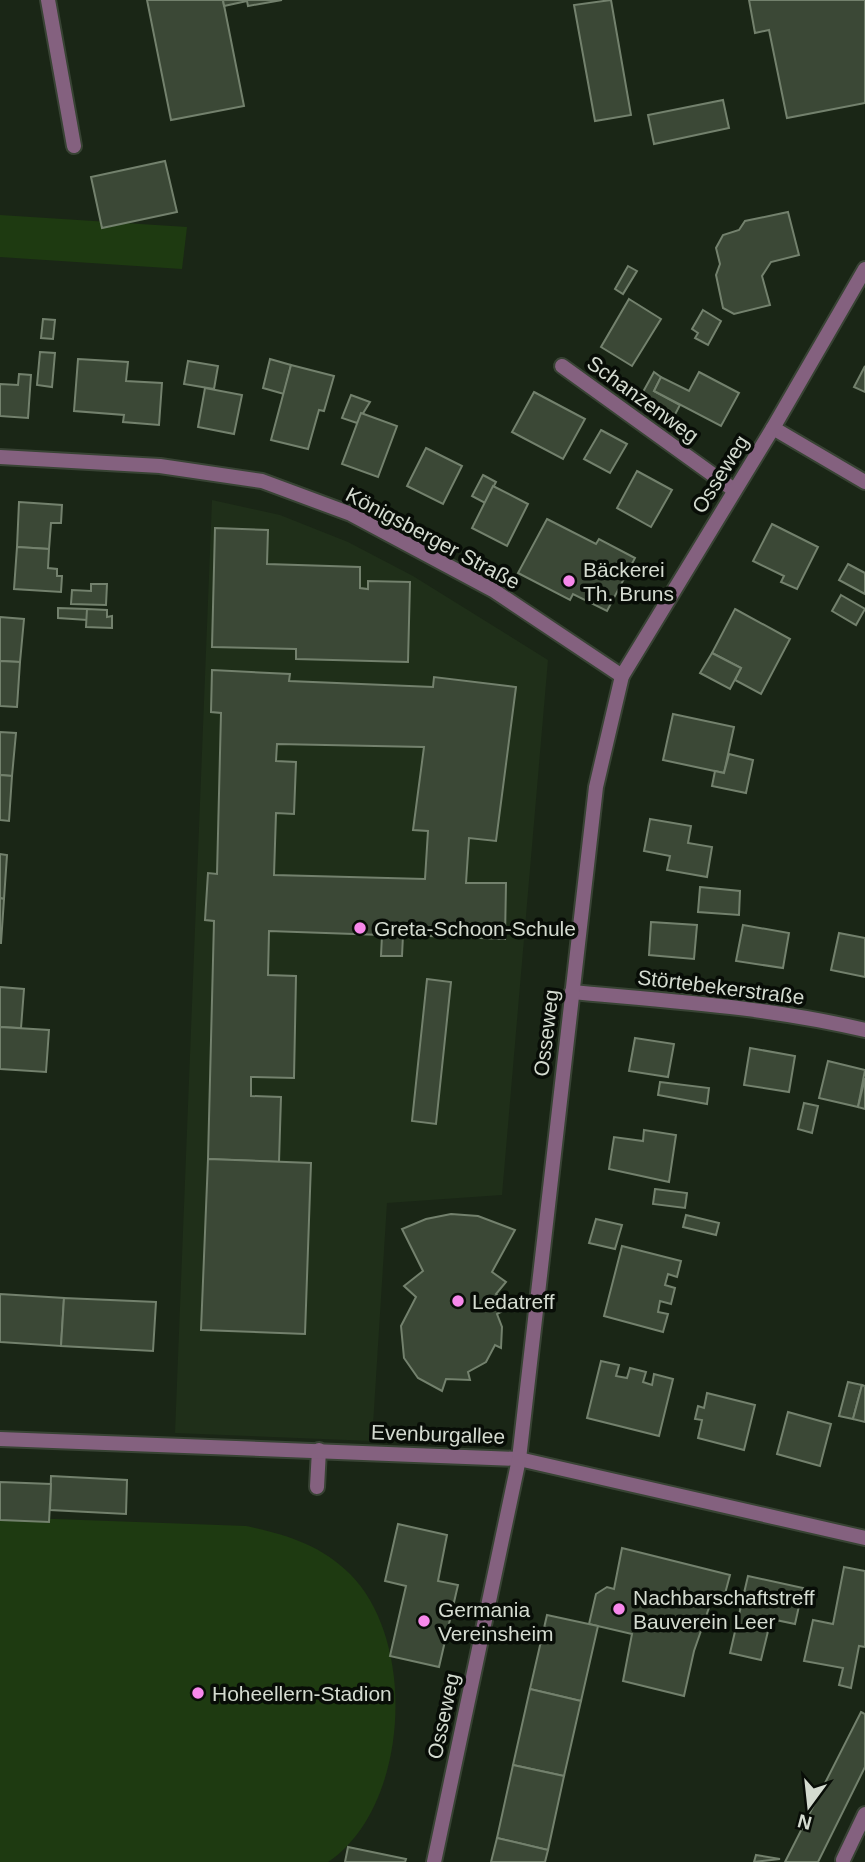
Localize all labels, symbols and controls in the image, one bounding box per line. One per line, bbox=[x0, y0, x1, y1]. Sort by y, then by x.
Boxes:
street label: Schanzenweg bbox=[583, 351, 703, 447]
street label: Osseweg bbox=[687, 431, 753, 517]
street label: Königsberger Straße bbox=[342, 482, 524, 594]
place label: Bäckerei Th. Bruns bbox=[583, 558, 674, 605]
marker: Bäckerei Th. Bruns bbox=[561, 573, 577, 589]
place label: Greta-Schoon-Schule bbox=[374, 917, 576, 940]
marker: Greta-Schoon-Schule bbox=[352, 920, 368, 936]
street label: Störtebekerstraße bbox=[636, 965, 806, 1009]
street label: Osseweg bbox=[529, 988, 563, 1078]
place label: Ledatreff bbox=[472, 1290, 555, 1313]
marker: Ledatreff bbox=[450, 1293, 466, 1309]
street label: Evenburgallee bbox=[371, 1420, 505, 1448]
place label: Nachbarschaftstreff Bauverein Leer bbox=[633, 1586, 815, 1633]
place label: Germania Vereinsheim bbox=[438, 1598, 554, 1645]
marker: Nachbarschaftstreff Bauverein Leer bbox=[611, 1601, 627, 1617]
marker: Germania Vereinsheim bbox=[416, 1613, 432, 1629]
street label: Osseweg bbox=[423, 1671, 463, 1761]
place label: Hoheellern-Stadion bbox=[212, 1682, 392, 1705]
marker: Hoheellern-Stadion bbox=[190, 1685, 206, 1701]
north arrow bbox=[774, 1771, 844, 1841]
text: N bbox=[795, 1810, 814, 1834]

